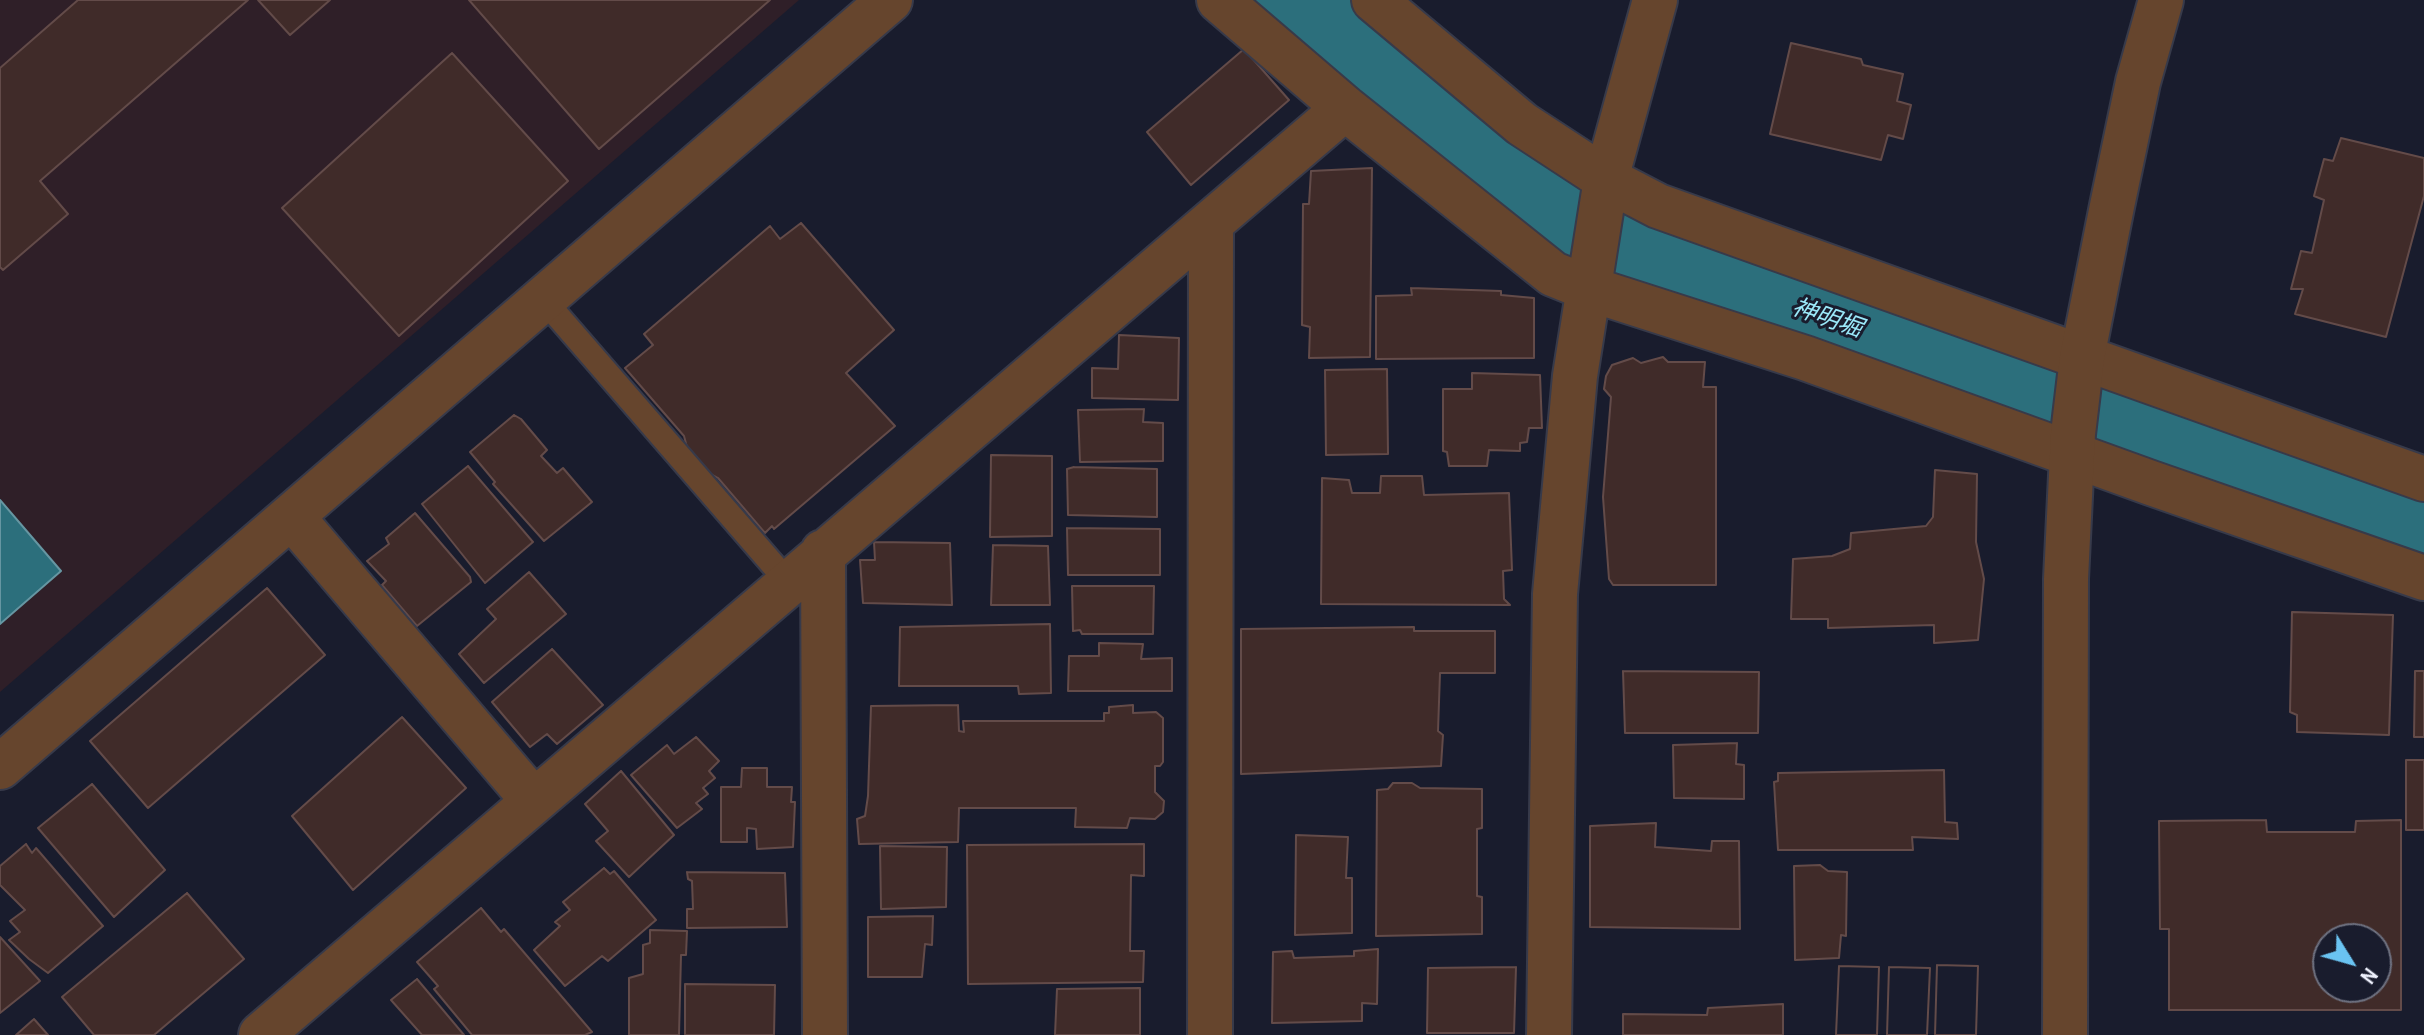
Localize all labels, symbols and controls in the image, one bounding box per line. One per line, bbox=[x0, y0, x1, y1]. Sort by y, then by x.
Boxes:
water label: 神明堀 bbox=[1788, 294, 1866, 344]
north arrow bbox=[2312, 923, 2392, 1003]
text: N bbox=[2354, 962, 2385, 990]

